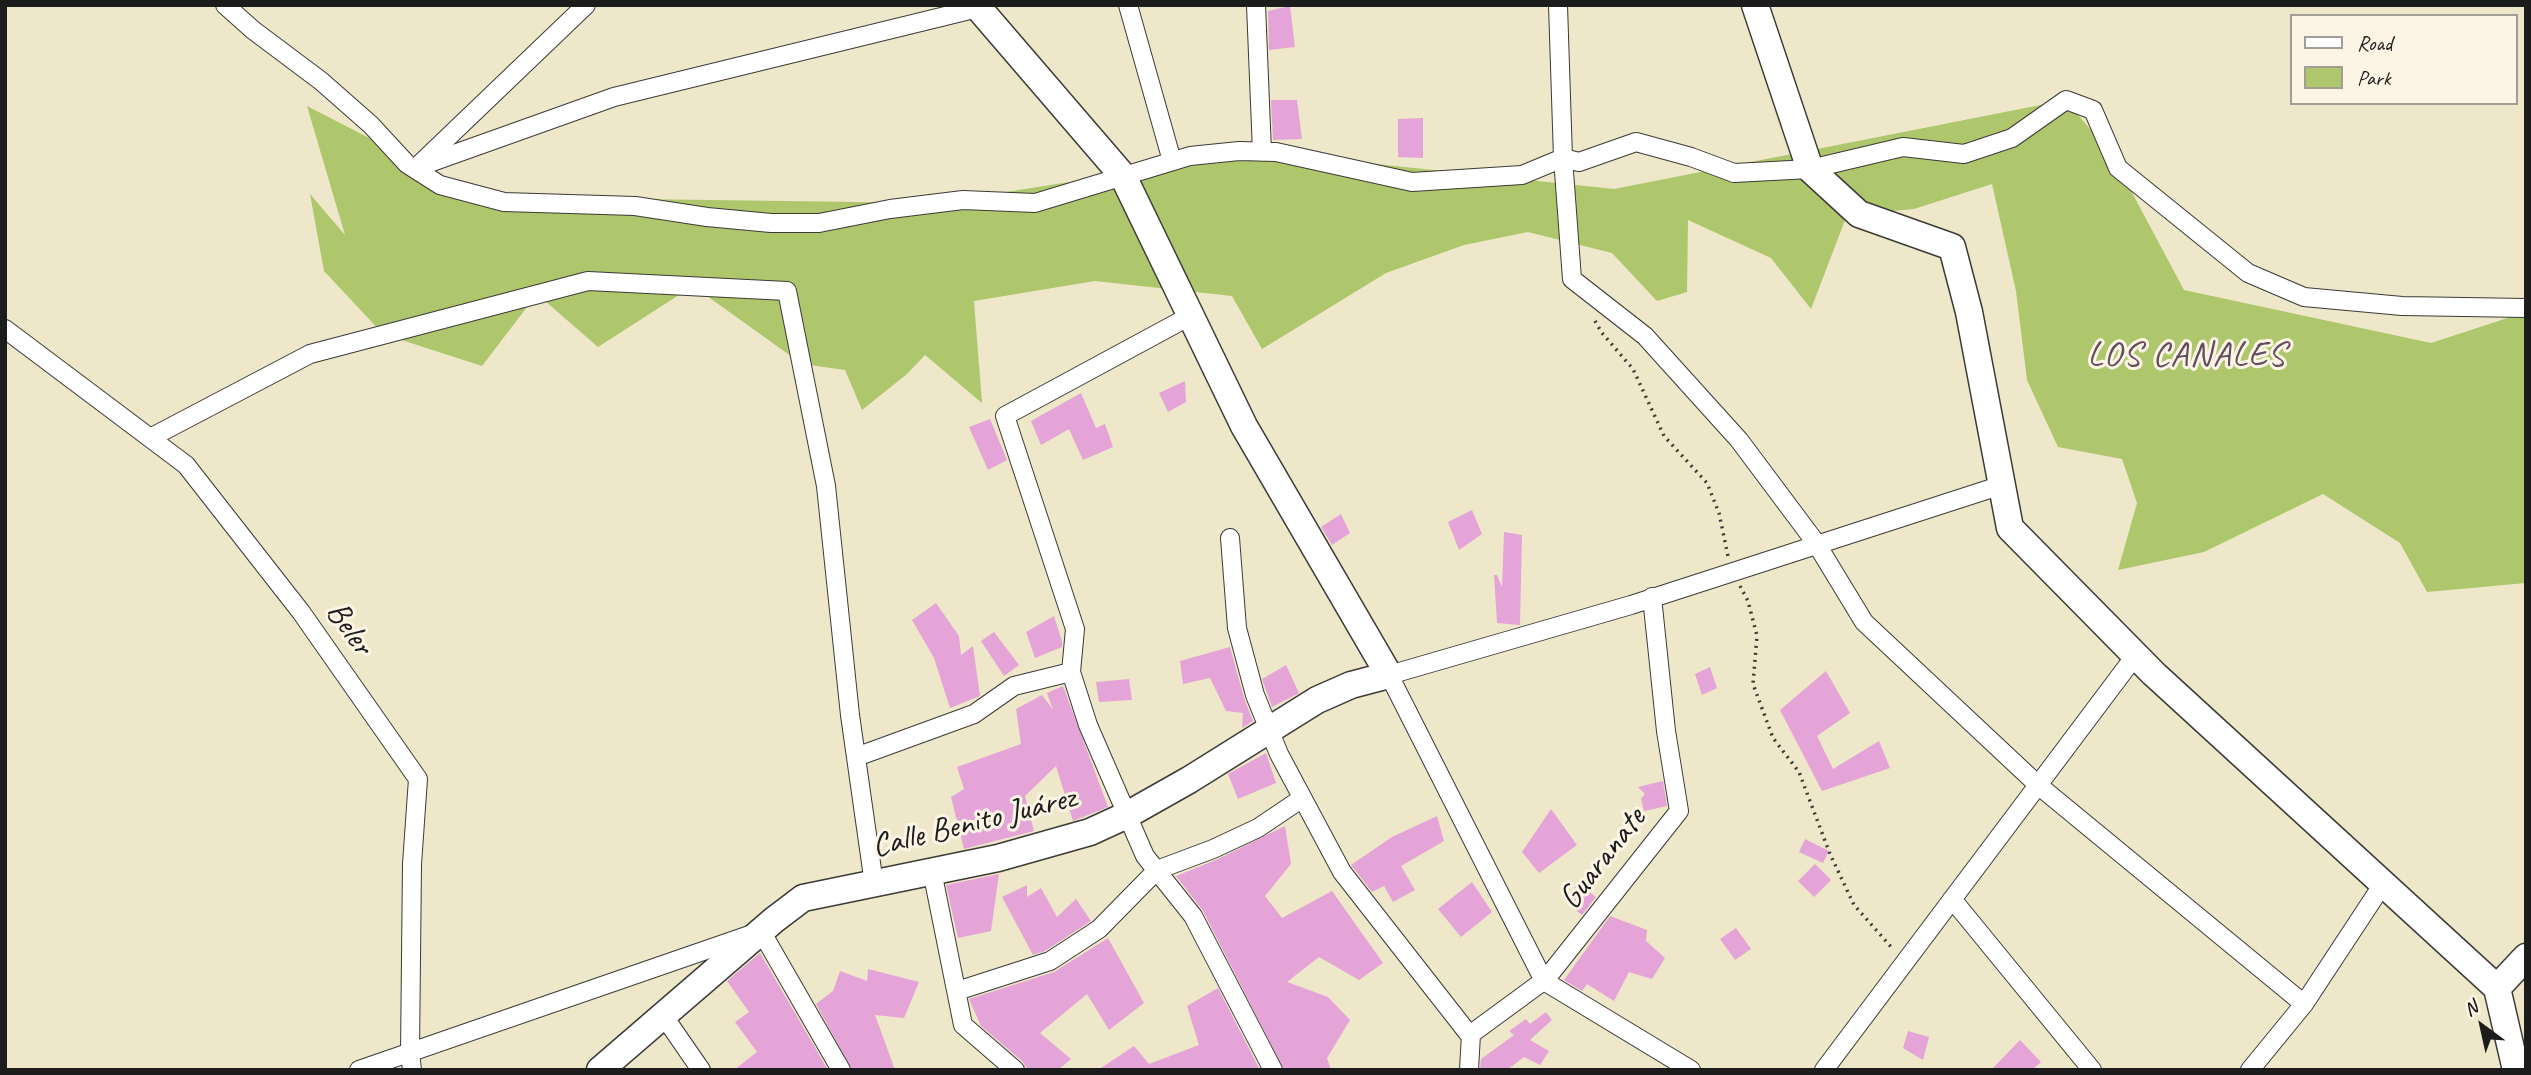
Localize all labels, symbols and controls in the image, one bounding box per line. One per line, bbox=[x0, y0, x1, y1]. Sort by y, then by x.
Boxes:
legend bbox=[2290, 14, 2517, 105]
text: Road bbox=[2357, 30, 2392, 56]
text: Park bbox=[2357, 65, 2390, 91]
district label: LOS CANALES bbox=[2090, 335, 2284, 377]
street label: Beler bbox=[317, 595, 381, 663]
street label: Calle Benito Juárez bbox=[868, 779, 1080, 867]
street label: Guaranate bbox=[1551, 800, 1655, 918]
north arrow bbox=[2447, 991, 2517, 1061]
text: N bbox=[2459, 995, 2482, 1022]

